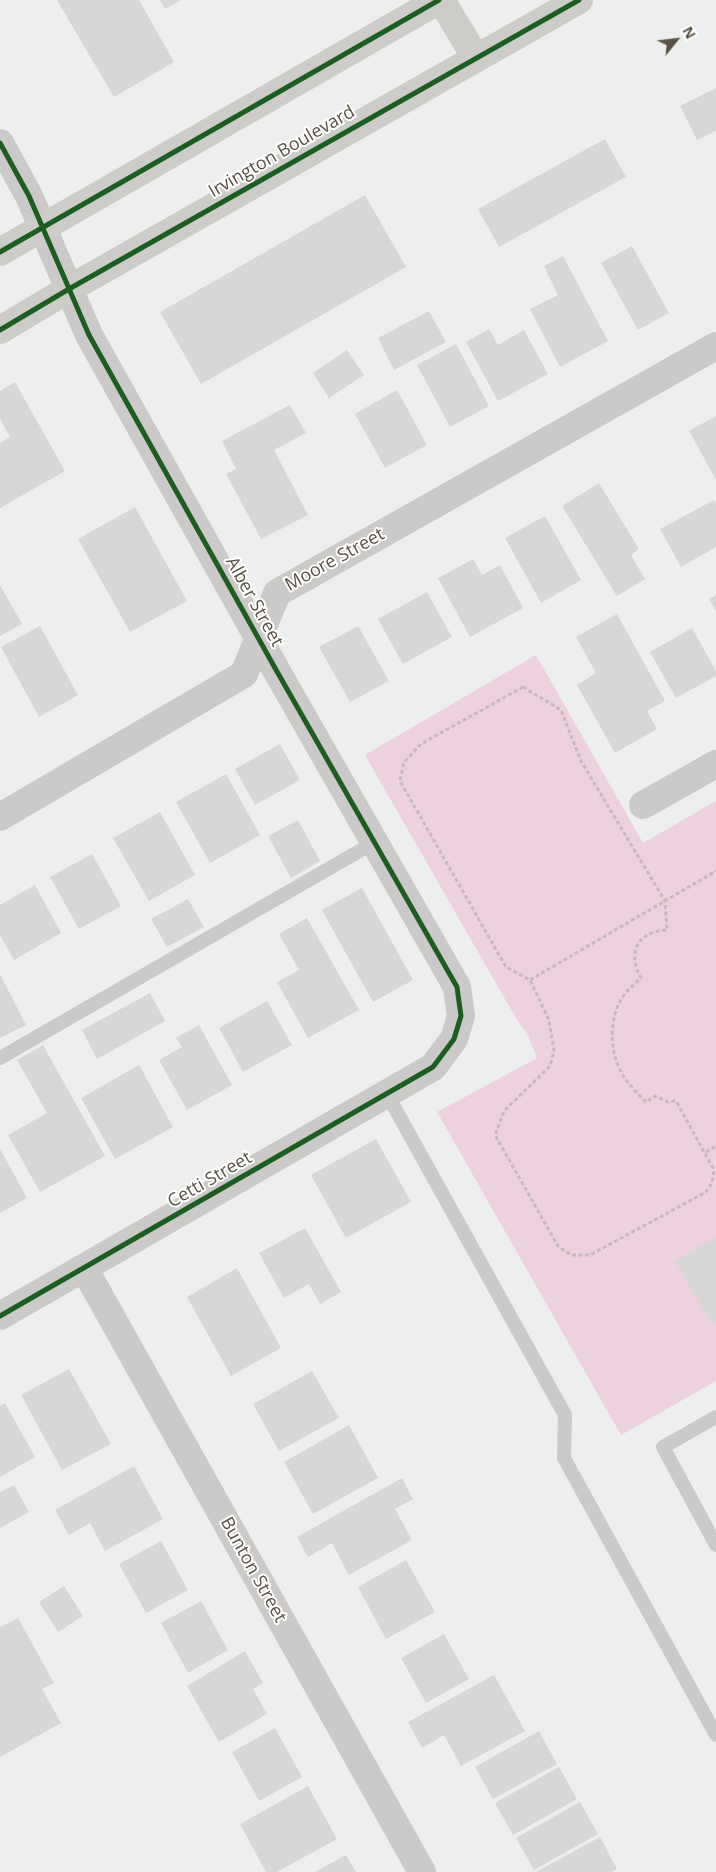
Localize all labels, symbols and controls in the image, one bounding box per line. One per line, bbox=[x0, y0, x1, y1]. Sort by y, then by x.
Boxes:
north arrow bbox=[651, 15, 701, 65]
text: N bbox=[678, 23, 701, 42]
street label: Irvington Boulevard bbox=[205, 101, 359, 203]
street label: Moore Street bbox=[282, 524, 388, 596]
street label: Alber Street bbox=[220, 553, 288, 651]
street label: Cetti Street bbox=[164, 1147, 256, 1213]
street label: Bunton Street bbox=[215, 1514, 291, 1626]

